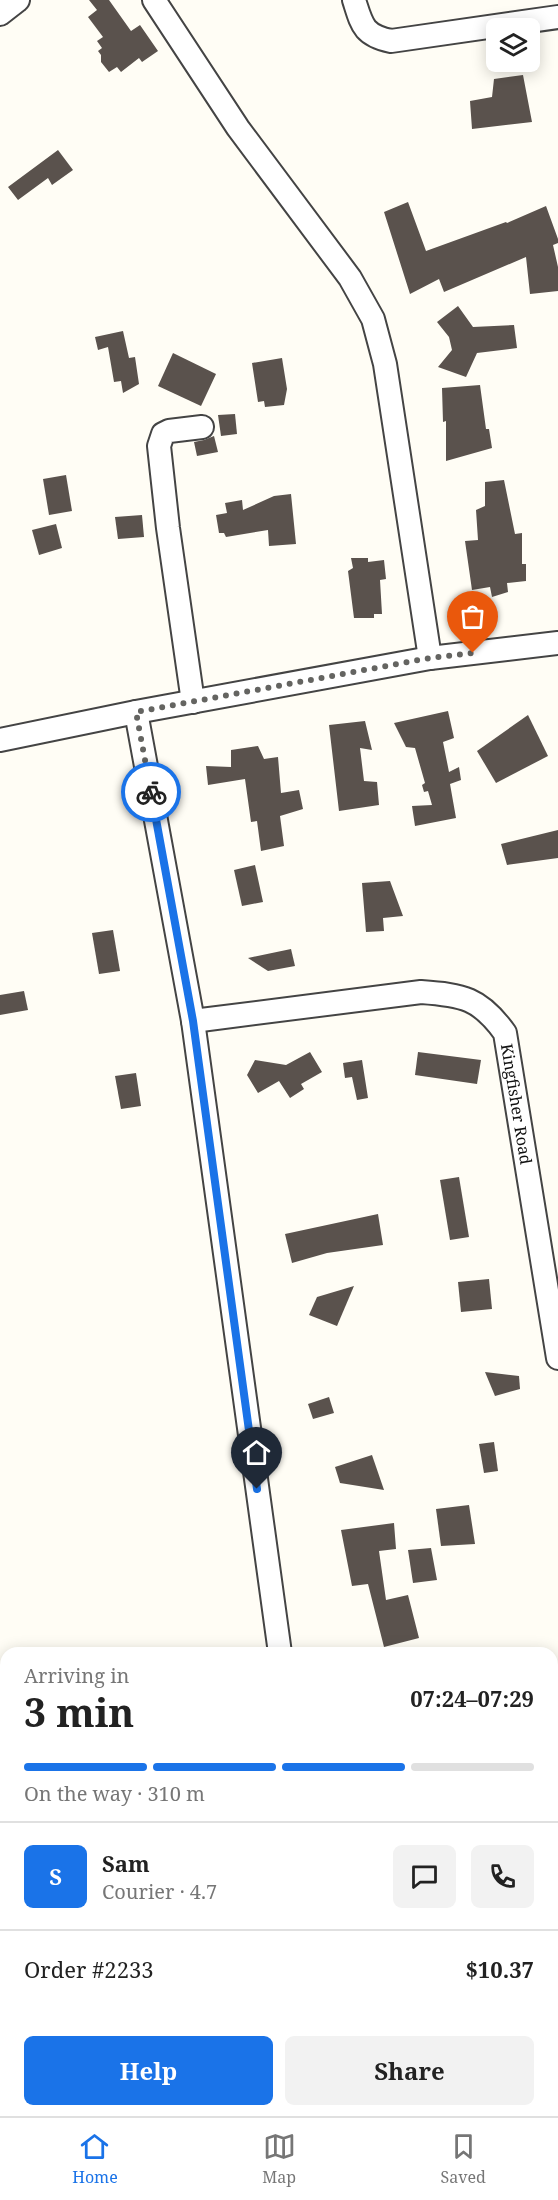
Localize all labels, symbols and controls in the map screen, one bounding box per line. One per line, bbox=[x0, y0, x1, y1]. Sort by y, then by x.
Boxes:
map controls bbox=[486, 18, 540, 72]
button: layers bbox=[486, 18, 540, 72]
pin bbox=[447, 591, 498, 653]
icon: bag bbox=[456, 600, 489, 633]
courier bbox=[121, 762, 181, 822]
icon: bike bbox=[135, 776, 168, 809]
street label: Kingfisher Road bbox=[496, 1042, 537, 1166]
pin bbox=[231, 1427, 282, 1489]
icon: home bbox=[240, 1436, 273, 1469]
text: Arriving in bbox=[24, 1662, 129, 1689]
text: 07:24–07:29 bbox=[410, 1683, 534, 1713]
text: 3 min bbox=[24, 1685, 134, 1738]
text: On the way · 310 m bbox=[24, 1780, 205, 1807]
button: chat bbox=[393, 1845, 456, 1908]
button: phone bbox=[471, 1845, 534, 1908]
text: Sam bbox=[102, 1848, 150, 1878]
text: S bbox=[49, 1861, 62, 1891]
text: Courier · 4.7 bbox=[102, 1878, 217, 1905]
text: Order #2233 bbox=[24, 1954, 154, 1984]
text: $10.37 bbox=[465, 1954, 534, 1984]
button: Help bbox=[24, 2036, 273, 2105]
button: Share bbox=[285, 2036, 534, 2105]
tab: Home bbox=[72, 2130, 118, 2188]
tab: Map bbox=[262, 2130, 296, 2188]
tab: Saved bbox=[440, 2130, 486, 2188]

